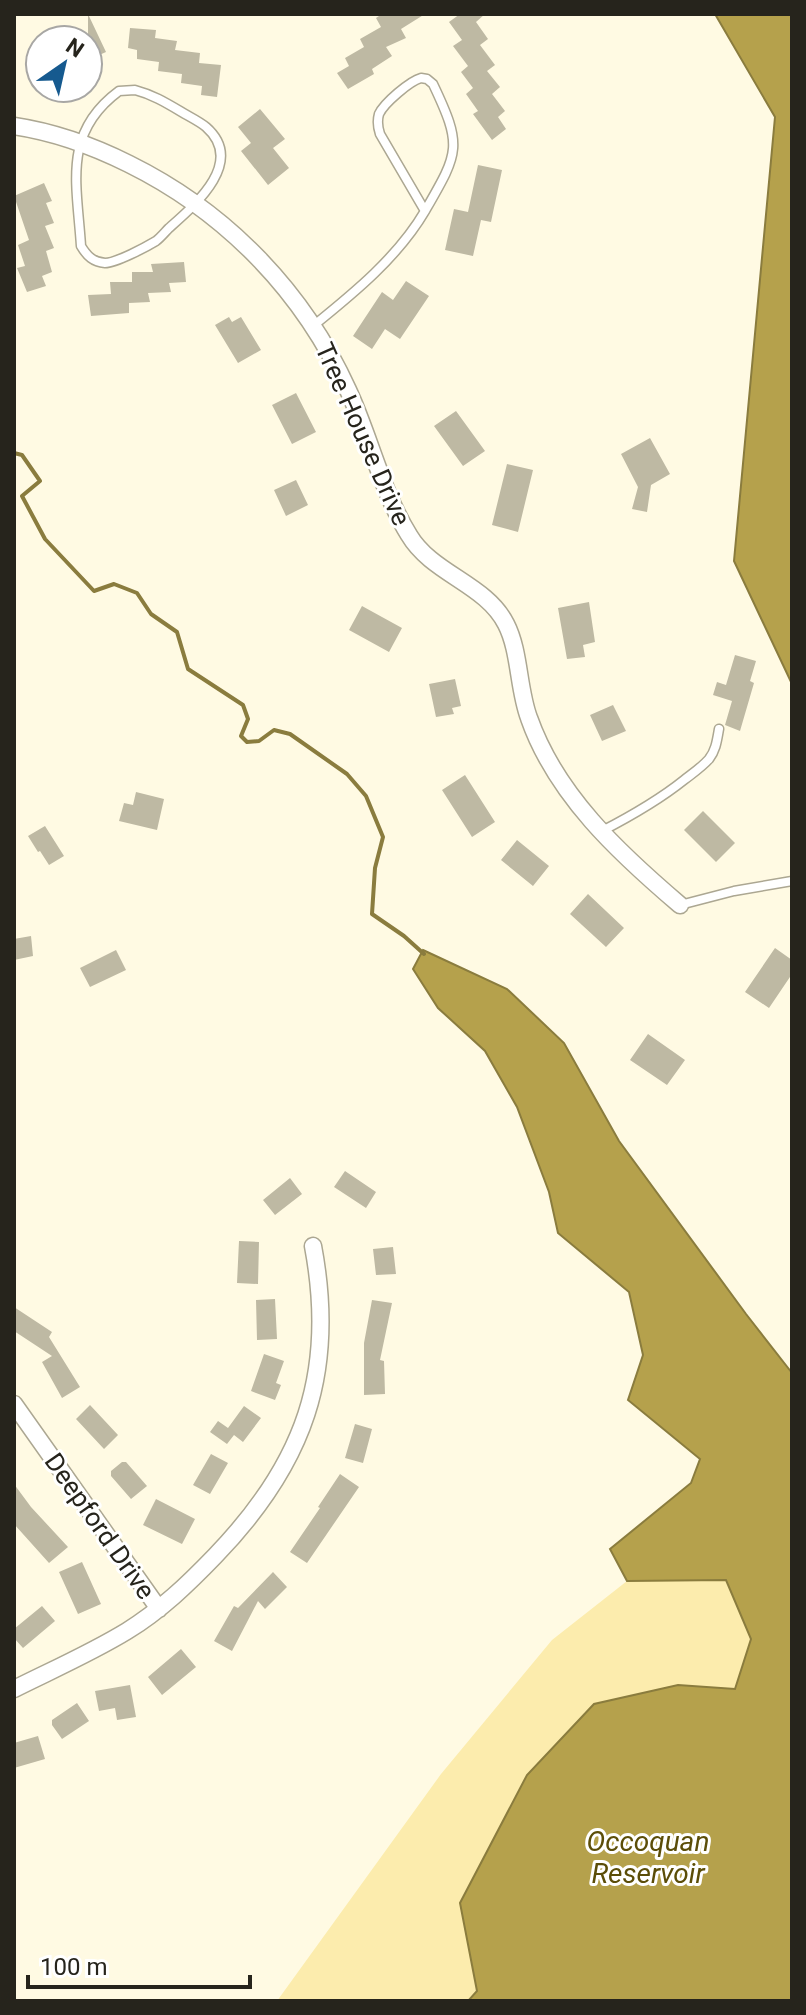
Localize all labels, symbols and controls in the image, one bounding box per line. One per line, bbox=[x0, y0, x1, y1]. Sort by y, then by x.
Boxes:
north arrow bbox=[24, 24, 104, 104]
text: N bbox=[61, 33, 88, 63]
street label: Tree House Drive bbox=[309, 338, 417, 530]
street label: Deepford Drive bbox=[39, 1447, 161, 1605]
water label: Occoquan Reservoir bbox=[587, 1825, 709, 1890]
scale bar bbox=[28, 1939, 250, 1989]
text: 100 m bbox=[40, 1953, 107, 1981]

